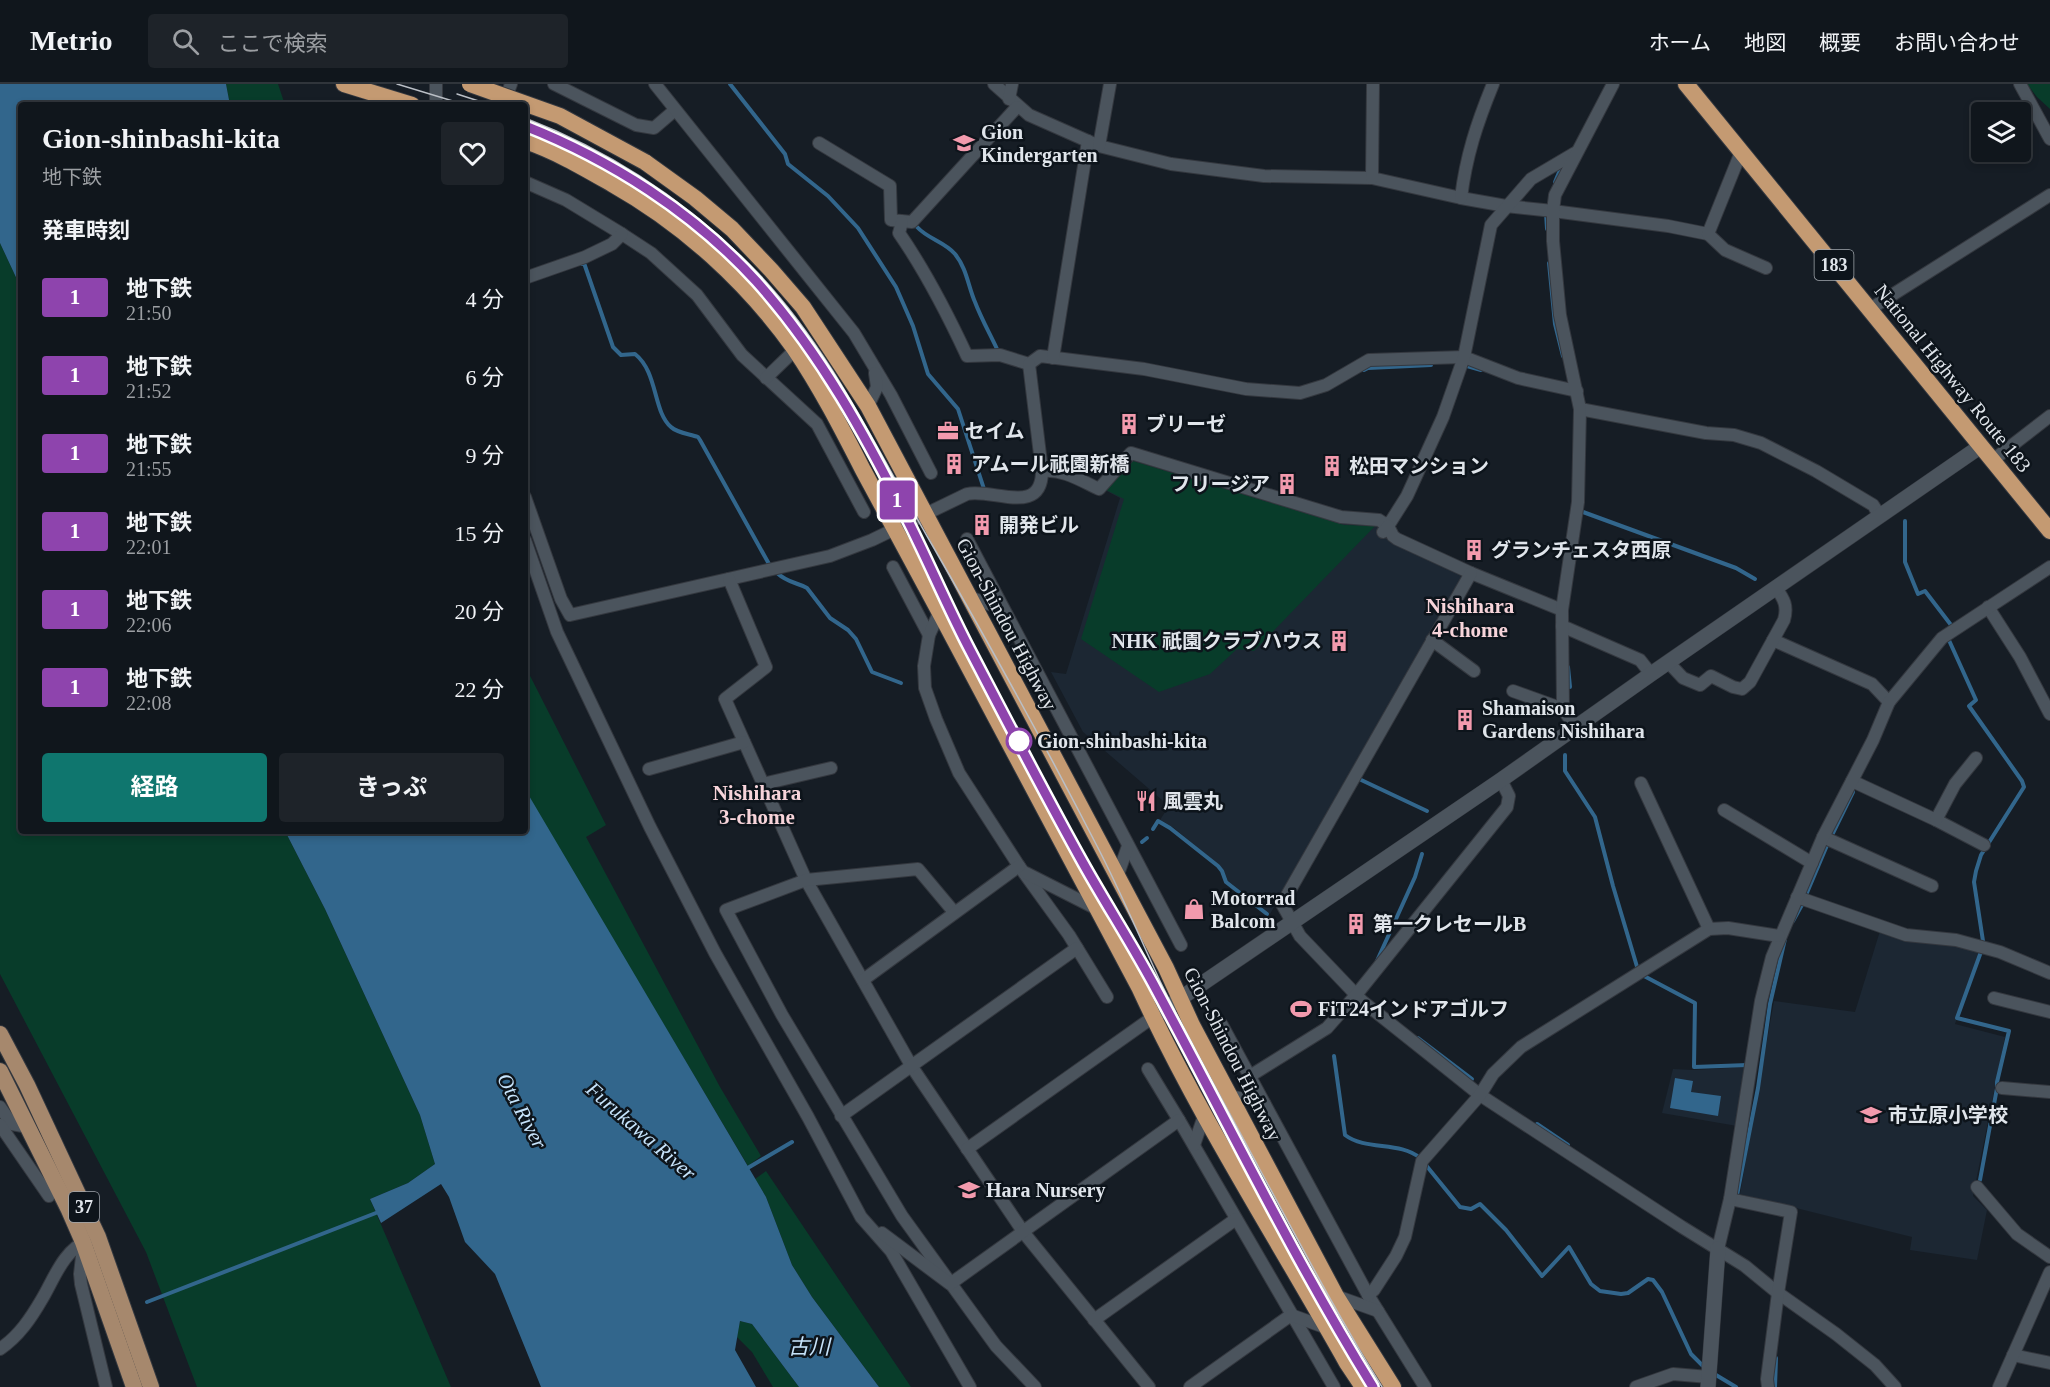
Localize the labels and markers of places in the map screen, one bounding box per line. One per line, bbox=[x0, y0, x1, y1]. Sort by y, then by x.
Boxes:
place label: Gion Kindergarten bbox=[981, 121, 1098, 167]
school or university icon: Gion Kindergarten bbox=[952, 131, 976, 155]
building icon: ブリーゼ bbox=[1117, 412, 1141, 436]
place label: ブリーゼ bbox=[1146, 413, 1226, 435]
office icon: セイム bbox=[936, 419, 960, 443]
place label: セイム bbox=[965, 420, 1025, 442]
building icon: アムール祇園新橋 bbox=[942, 452, 966, 476]
place label: アムール祇園新橋 bbox=[971, 453, 1130, 475]
building icon: 松田マンション bbox=[1320, 454, 1344, 478]
place label: 松田マンション bbox=[1349, 455, 1489, 477]
building icon: フリージア bbox=[1275, 472, 1299, 496]
place label: フリージア bbox=[1170, 473, 1270, 495]
building icon: 開発ビル bbox=[970, 513, 994, 537]
place label: 開発ビル bbox=[999, 514, 1079, 536]
building icon: グランチェスタ西原 bbox=[1462, 538, 1486, 562]
place label: グランチェスタ西原 bbox=[1491, 539, 1671, 561]
building icon: NHK 祇園クラブハウス bbox=[1327, 629, 1351, 653]
place label: NHK 祇園クラブハウス bbox=[1111, 630, 1322, 652]
place label: Shamaison Gardens Nishihara bbox=[1482, 697, 1645, 742]
building icon: Shamaison Gardens Nishihara bbox=[1453, 708, 1477, 732]
marker: Gion-shinbashi-kita bbox=[1006, 728, 1032, 754]
place label: Gion-shinbashi-kita bbox=[1037, 730, 1207, 752]
restaurant icon: 風雲丸 bbox=[1134, 789, 1158, 813]
place label: 風雲丸 bbox=[1163, 790, 1223, 812]
place label: Motorrad Balcom bbox=[1211, 887, 1295, 932]
shop icon: Motorrad Balcom bbox=[1182, 897, 1206, 921]
building icon: 第一クレセールB bbox=[1344, 912, 1368, 936]
place label: 第一クレセールB bbox=[1373, 913, 1526, 935]
sports icon: FiT24インドアゴルフ bbox=[1289, 997, 1313, 1021]
place label: FiT24インドアゴルフ bbox=[1318, 998, 1509, 1020]
school or university icon: 市立原小学校 bbox=[1859, 1103, 1883, 1127]
place label: 市立原小学校 bbox=[1888, 1104, 2008, 1126]
school or university icon: Hara Nursery bbox=[957, 1178, 981, 1202]
place label: Hara Nursery bbox=[986, 1179, 1105, 1202]

